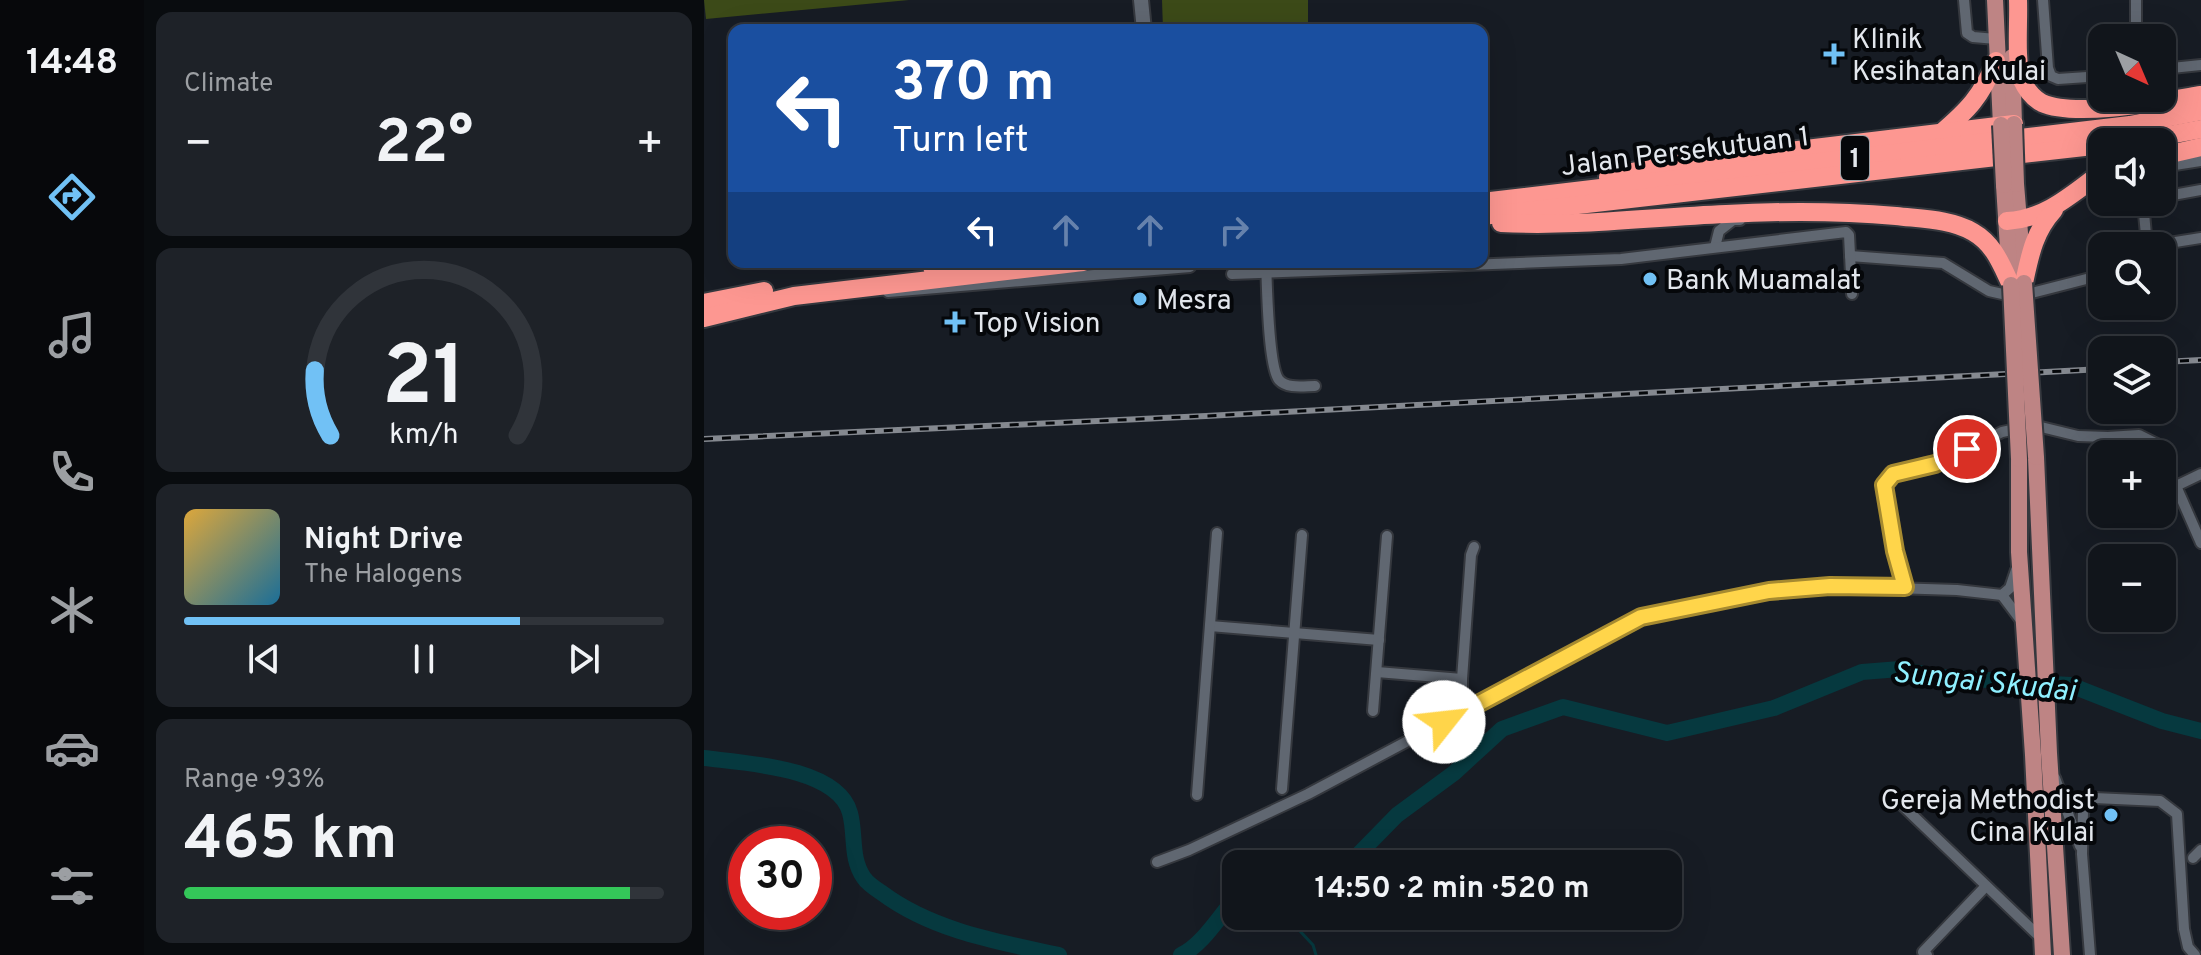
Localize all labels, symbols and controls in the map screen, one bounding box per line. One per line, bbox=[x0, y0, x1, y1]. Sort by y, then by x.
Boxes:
place label: Klinik Kesihatan Kulai bbox=[1852, 23, 2046, 91]
north arrow bbox=[2088, 24, 2176, 112]
map controls bbox=[2088, 24, 2176, 632]
text: 14:48 bbox=[26, 41, 118, 87]
marker: Klinik Kesihatan Kulai bbox=[1823, 43, 1845, 65]
text: 370 m bbox=[892, 50, 1055, 120]
icon: left bbox=[760, 56, 864, 160]
text: Climate bbox=[184, 68, 273, 101]
text: 22° bbox=[375, 108, 473, 184]
text: − bbox=[184, 118, 212, 174]
text: + bbox=[636, 118, 664, 174]
text: Turn left bbox=[892, 119, 1029, 165]
street label: Jalan Persekutuan 1 bbox=[1559, 120, 1812, 186]
button: sound bbox=[2088, 128, 2176, 216]
road number: 1 bbox=[1841, 136, 1869, 180]
icon: directions bbox=[44, 169, 100, 225]
icon: left bbox=[960, 208, 1004, 252]
icon: ahead bbox=[1044, 208, 1088, 252]
icon: ahead bbox=[1128, 208, 1172, 252]
icon: right bbox=[1212, 208, 1256, 252]
button: search bbox=[2088, 232, 2176, 320]
place label: Bank Muamalat bbox=[1666, 264, 1861, 300]
marker: Bank Muamalat bbox=[1641, 270, 1659, 288]
place label: Mesra bbox=[1156, 284, 1232, 320]
marker: Mesra bbox=[1131, 290, 1149, 308]
icon: music bbox=[44, 307, 100, 363]
place label: Top Vision bbox=[973, 307, 1100, 343]
marker: Top Vision bbox=[944, 311, 966, 333]
text: 21 bbox=[382, 328, 466, 433]
button: layers bbox=[2088, 336, 2176, 424]
pin bbox=[1933, 415, 2001, 483]
text: km/h bbox=[389, 418, 459, 454]
icon: arrive bbox=[1945, 427, 1989, 471]
button: + bbox=[2088, 440, 2176, 528]
icon: phone bbox=[44, 444, 100, 500]
text: Night Drive bbox=[304, 522, 463, 559]
button: − bbox=[2088, 544, 2176, 632]
text: The Halogens bbox=[304, 559, 463, 592]
icon: climate bbox=[44, 582, 100, 638]
icon: previous bbox=[242, 637, 286, 681]
icon: pause bbox=[402, 637, 446, 681]
icon: next bbox=[562, 637, 606, 681]
water label: Sungai Skudai bbox=[1891, 655, 2079, 712]
position arrow bbox=[1402, 680, 1486, 764]
icon: car bbox=[44, 720, 100, 776]
text: Range · 93% bbox=[184, 764, 325, 797]
place label: Gereja Methodist Cina Kulai bbox=[1881, 784, 2095, 852]
text: 465 km bbox=[184, 804, 397, 880]
marker: Gereja Methodist Cina Kulai bbox=[2102, 806, 2120, 824]
speed limit sign: 30 bbox=[728, 826, 832, 930]
icon: filters bbox=[44, 858, 100, 914]
text: 14:50 · 2 min · 520 m bbox=[1314, 871, 1590, 908]

